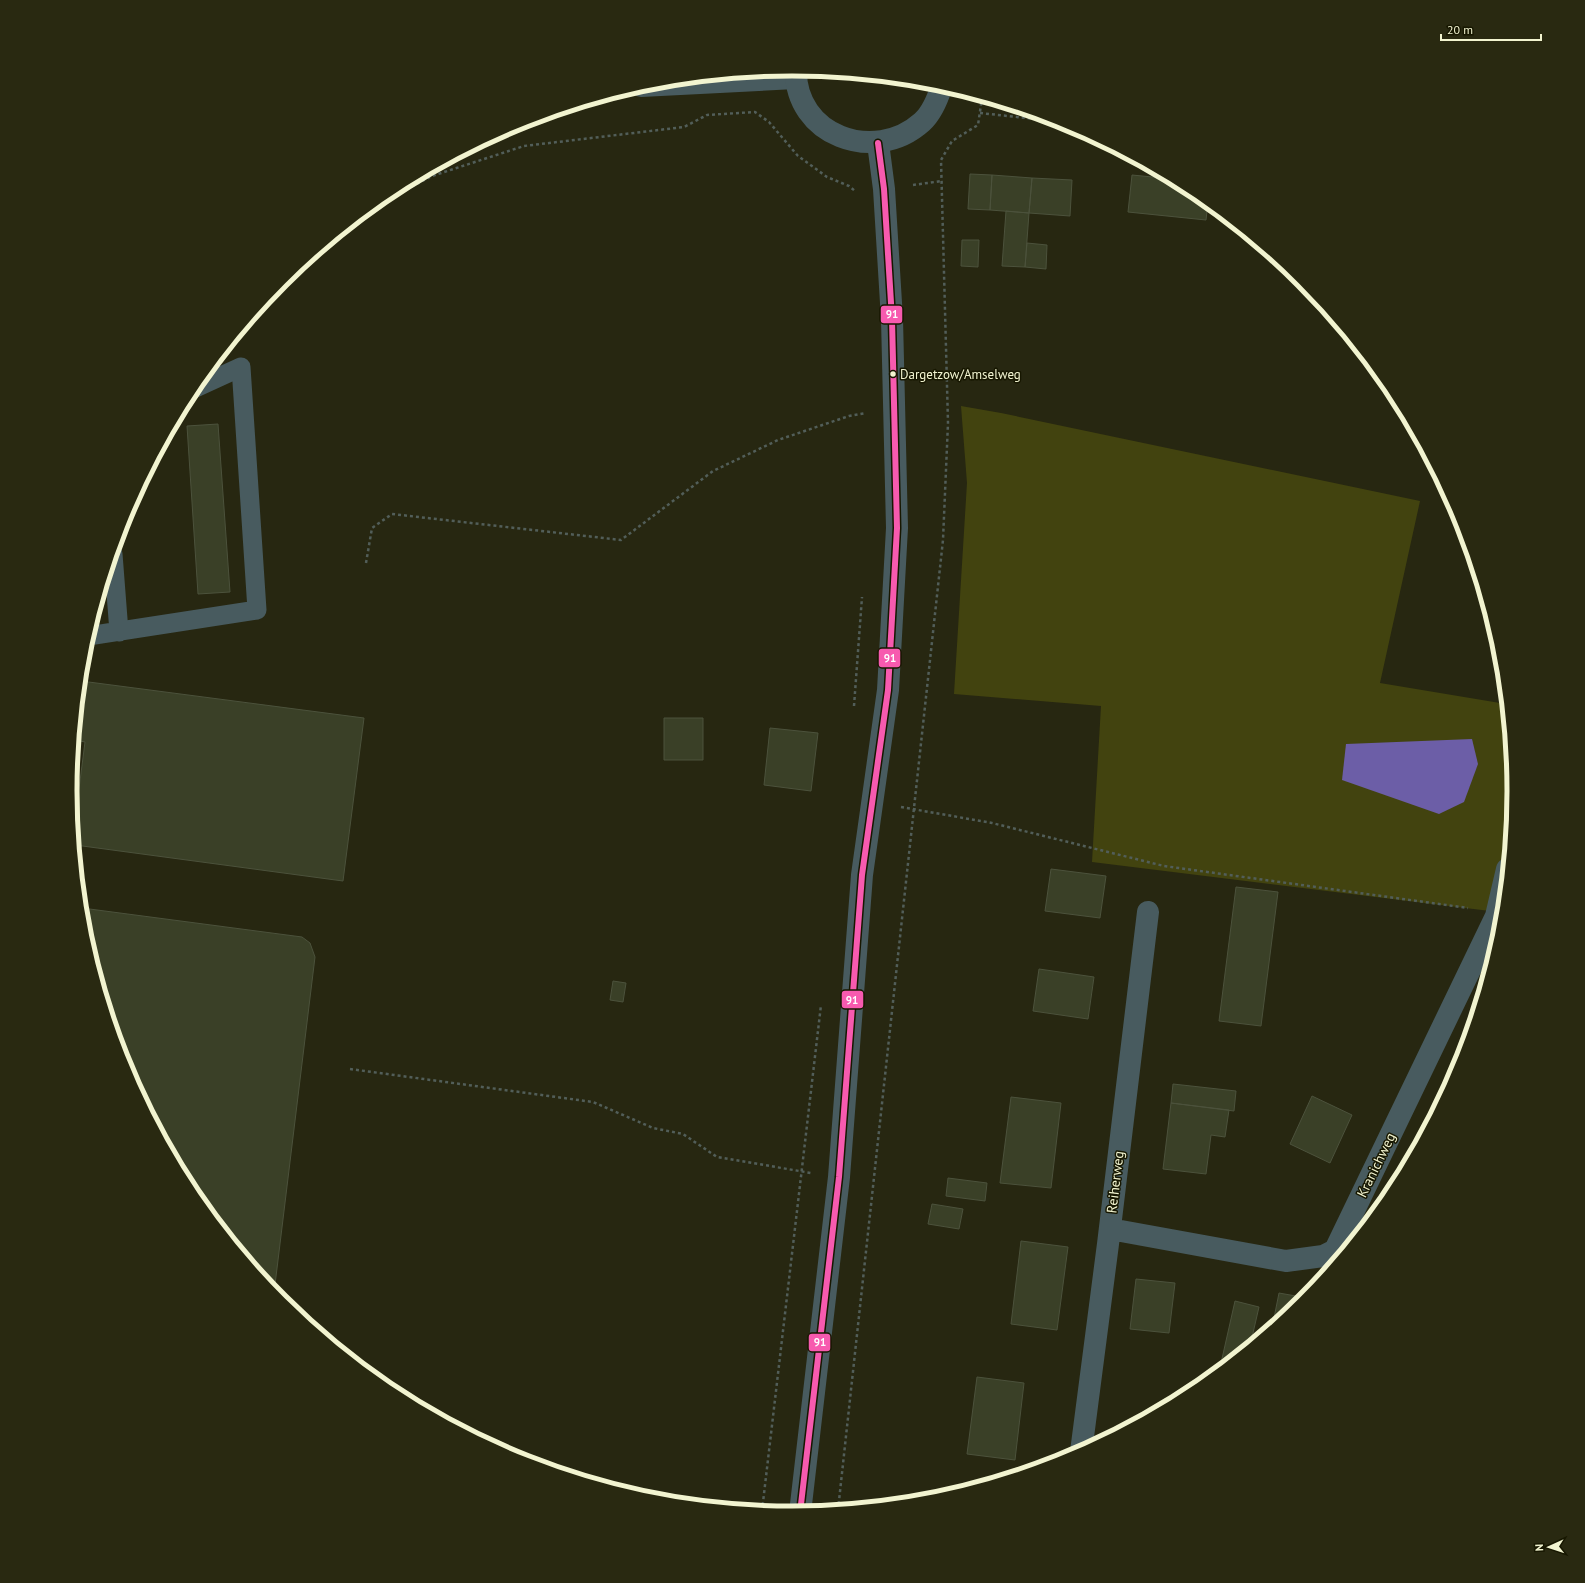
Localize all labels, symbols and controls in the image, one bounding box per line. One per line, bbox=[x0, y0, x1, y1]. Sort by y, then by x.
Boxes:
scale bar bbox=[1441, 16, 1541, 42]
text: 20 m bbox=[1447, 22, 1473, 37]
line badge: 91 bbox=[880, 305, 903, 324]
text: 91 bbox=[886, 307, 898, 321]
place label: Dargetzow/Amselweg bbox=[900, 366, 1021, 383]
marker: Dargetzow/Amselweg bbox=[888, 369, 898, 379]
line badge: 91 bbox=[878, 648, 901, 668]
text: 91 bbox=[884, 651, 896, 665]
line badge: 91 bbox=[841, 990, 864, 1009]
text: 91 bbox=[846, 993, 858, 1007]
street label: Kranichweg bbox=[1353, 1130, 1399, 1200]
street label: Reiherweg bbox=[1102, 1150, 1128, 1214]
line badge: 91 bbox=[808, 1333, 831, 1352]
text: 91 bbox=[814, 1335, 826, 1349]
north arrow bbox=[1529, 1527, 1569, 1567]
text: N bbox=[1532, 1544, 1546, 1552]

